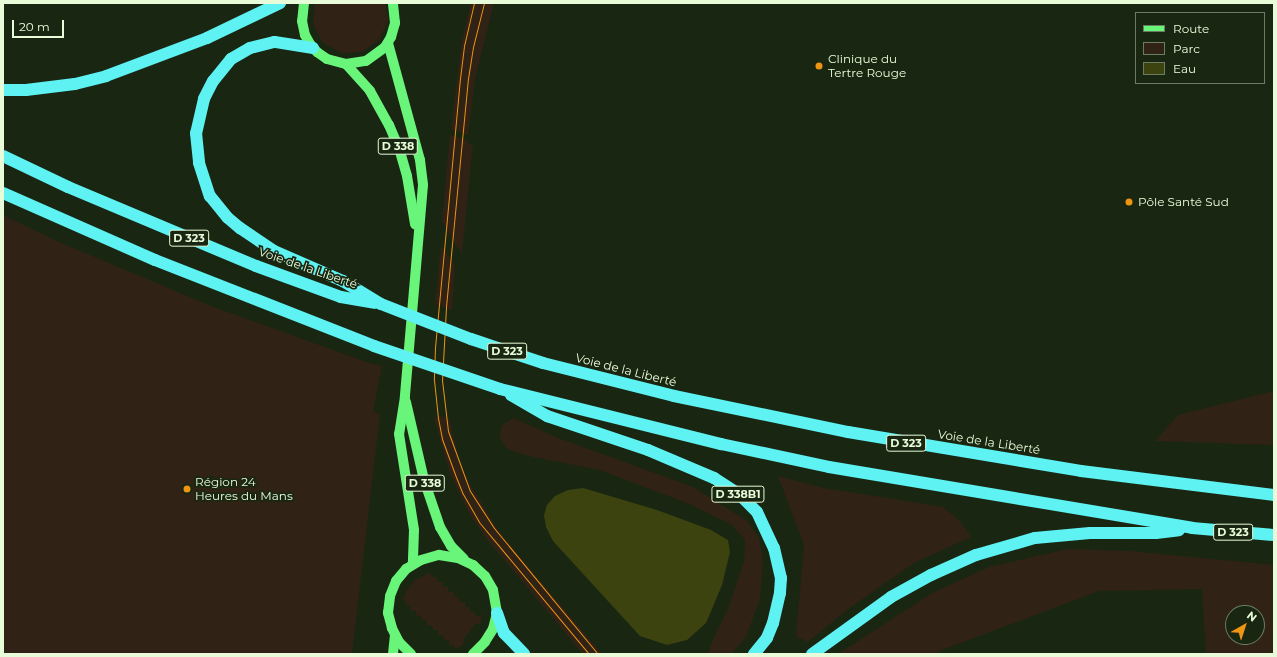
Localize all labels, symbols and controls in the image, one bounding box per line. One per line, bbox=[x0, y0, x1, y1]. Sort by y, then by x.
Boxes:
scale bar bbox=[14, 12, 66, 38]
legend bbox=[1135, 12, 1265, 84]
text: 20 m bbox=[19, 19, 50, 34]
text: Route bbox=[1173, 21, 1209, 36]
text: Parc bbox=[1173, 41, 1200, 56]
place label: Clinique du Tertre Rouge bbox=[828, 52, 906, 80]
marker: Clinique du Tertre Rouge bbox=[813, 60, 825, 72]
text: Eau bbox=[1173, 61, 1196, 76]
road number: D 338 bbox=[377, 137, 419, 155]
place label: Pôle Santé Sud bbox=[1138, 195, 1229, 209]
marker: Pôle Santé Sud bbox=[1123, 196, 1135, 208]
road number: D 323 bbox=[169, 229, 209, 247]
street label: Voie de la Liberté bbox=[257, 244, 359, 292]
road number: D 323 bbox=[487, 342, 527, 360]
street label: Voie de la Liberté bbox=[574, 351, 678, 389]
street label: Voie de la Liberté bbox=[937, 427, 1041, 457]
road number: D 323 bbox=[886, 434, 926, 452]
road number: D 338 bbox=[404, 474, 446, 492]
place label: Région 24 Heures du Mans bbox=[195, 475, 293, 503]
marker: Région 24 Heures du Mans bbox=[182, 484, 192, 494]
road number: D 338B1 bbox=[711, 485, 765, 503]
road number: D 323 bbox=[1213, 523, 1253, 541]
north arrow bbox=[1225, 605, 1265, 645]
text: N bbox=[1244, 608, 1260, 625]

